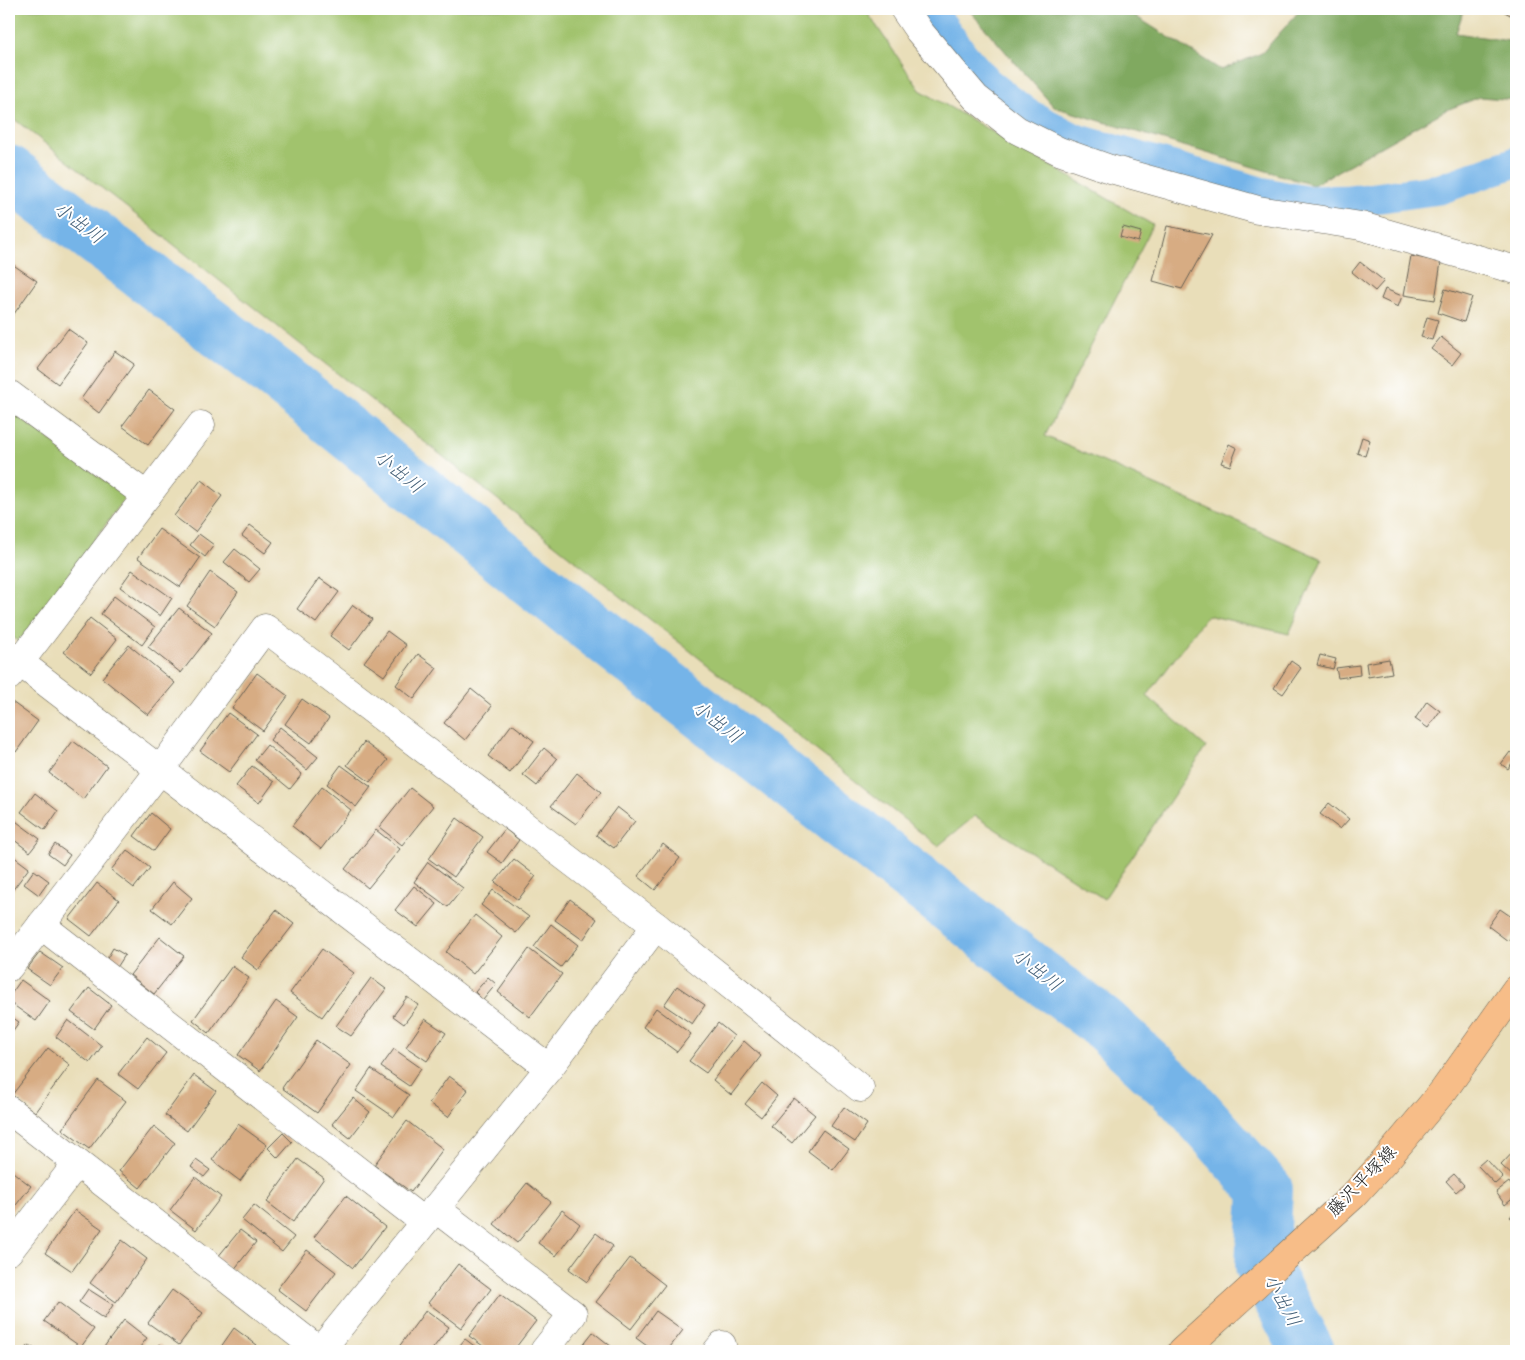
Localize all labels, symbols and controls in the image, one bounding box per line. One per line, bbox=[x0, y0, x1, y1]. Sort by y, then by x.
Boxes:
water label: 小出川 bbox=[47, 196, 109, 252]
water label: 小出川 bbox=[367, 445, 429, 501]
water label: 小出川 bbox=[685, 695, 747, 751]
water label: 小出川 bbox=[1005, 943, 1067, 999]
street label: 藤沢平塚線 bbox=[1322, 1141, 1404, 1223]
water label: 小出川 bbox=[1256, 1269, 1306, 1333]

